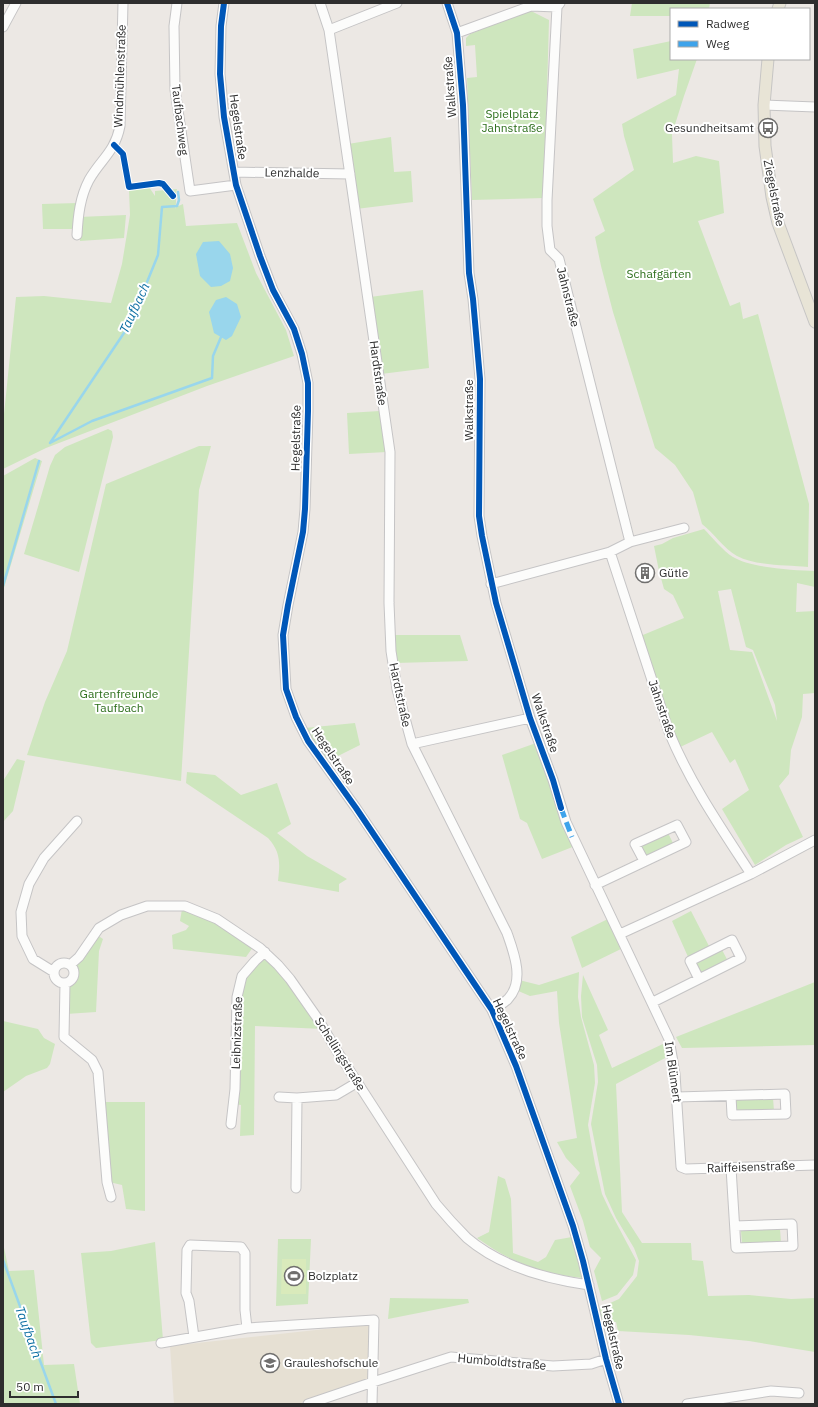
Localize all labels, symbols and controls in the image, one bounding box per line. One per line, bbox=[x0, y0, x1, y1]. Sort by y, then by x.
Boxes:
legend bbox=[670, 8, 810, 60]
text: Radweg bbox=[706, 16, 750, 31]
street label: Windmühlenstraße bbox=[110, 24, 129, 128]
text: Weg bbox=[706, 36, 730, 51]
street label: Walkstraße bbox=[440, 55, 459, 118]
street label: Taufbachweg bbox=[169, 84, 192, 157]
street label: Hegelstraße bbox=[226, 93, 251, 161]
park label: Spielplatz Jahnstraße bbox=[481, 106, 543, 135]
bus stop icon: Gesundheitsamt bbox=[757, 117, 779, 139]
place label: Gesundheitsamt bbox=[665, 120, 754, 135]
street label: Ziegelstraße bbox=[761, 158, 788, 228]
street label: Lenzhalde bbox=[264, 165, 320, 180]
street label: Jahnstraße bbox=[554, 265, 583, 329]
park label: Schafgärten bbox=[627, 266, 691, 281]
water label: Taufbach bbox=[115, 280, 154, 336]
street label: Hardtstraße bbox=[367, 340, 391, 407]
street label: Walkstraße bbox=[461, 379, 476, 441]
street label: Hegelstraße bbox=[287, 404, 304, 471]
building icon: Gütle bbox=[634, 562, 656, 584]
place label: Gütle bbox=[659, 565, 689, 580]
street label: Hardtstraße bbox=[386, 661, 415, 729]
street label: Jahnstraße bbox=[645, 677, 680, 741]
park label: Gartenfreunde Taufbach bbox=[80, 686, 159, 715]
street label: Walkstraße bbox=[528, 691, 563, 755]
street label: Hegelstraße bbox=[309, 724, 358, 788]
street label: Leibnizstraße bbox=[228, 996, 245, 1070]
street label: Hegelstraße bbox=[490, 996, 531, 1062]
street label: Schellingstraße bbox=[312, 1014, 369, 1094]
street label: Im Blümert bbox=[662, 1040, 685, 1104]
street label: Raiffeisenstraße bbox=[706, 1157, 796, 1176]
sports icon: Bolzplatz bbox=[283, 1265, 305, 1287]
place label: Bolzplatz bbox=[308, 1268, 358, 1283]
street label: Hegelstraße bbox=[599, 1303, 628, 1371]
water label: Taufbach bbox=[11, 1304, 46, 1360]
street label: Humboldtstraße bbox=[457, 1350, 547, 1373]
school or university icon: Grauleshofschule bbox=[259, 1352, 281, 1374]
place label: Grauleshofschule bbox=[284, 1355, 379, 1370]
scale bar bbox=[10, 1373, 78, 1399]
text: 50 m bbox=[16, 1379, 44, 1394]

